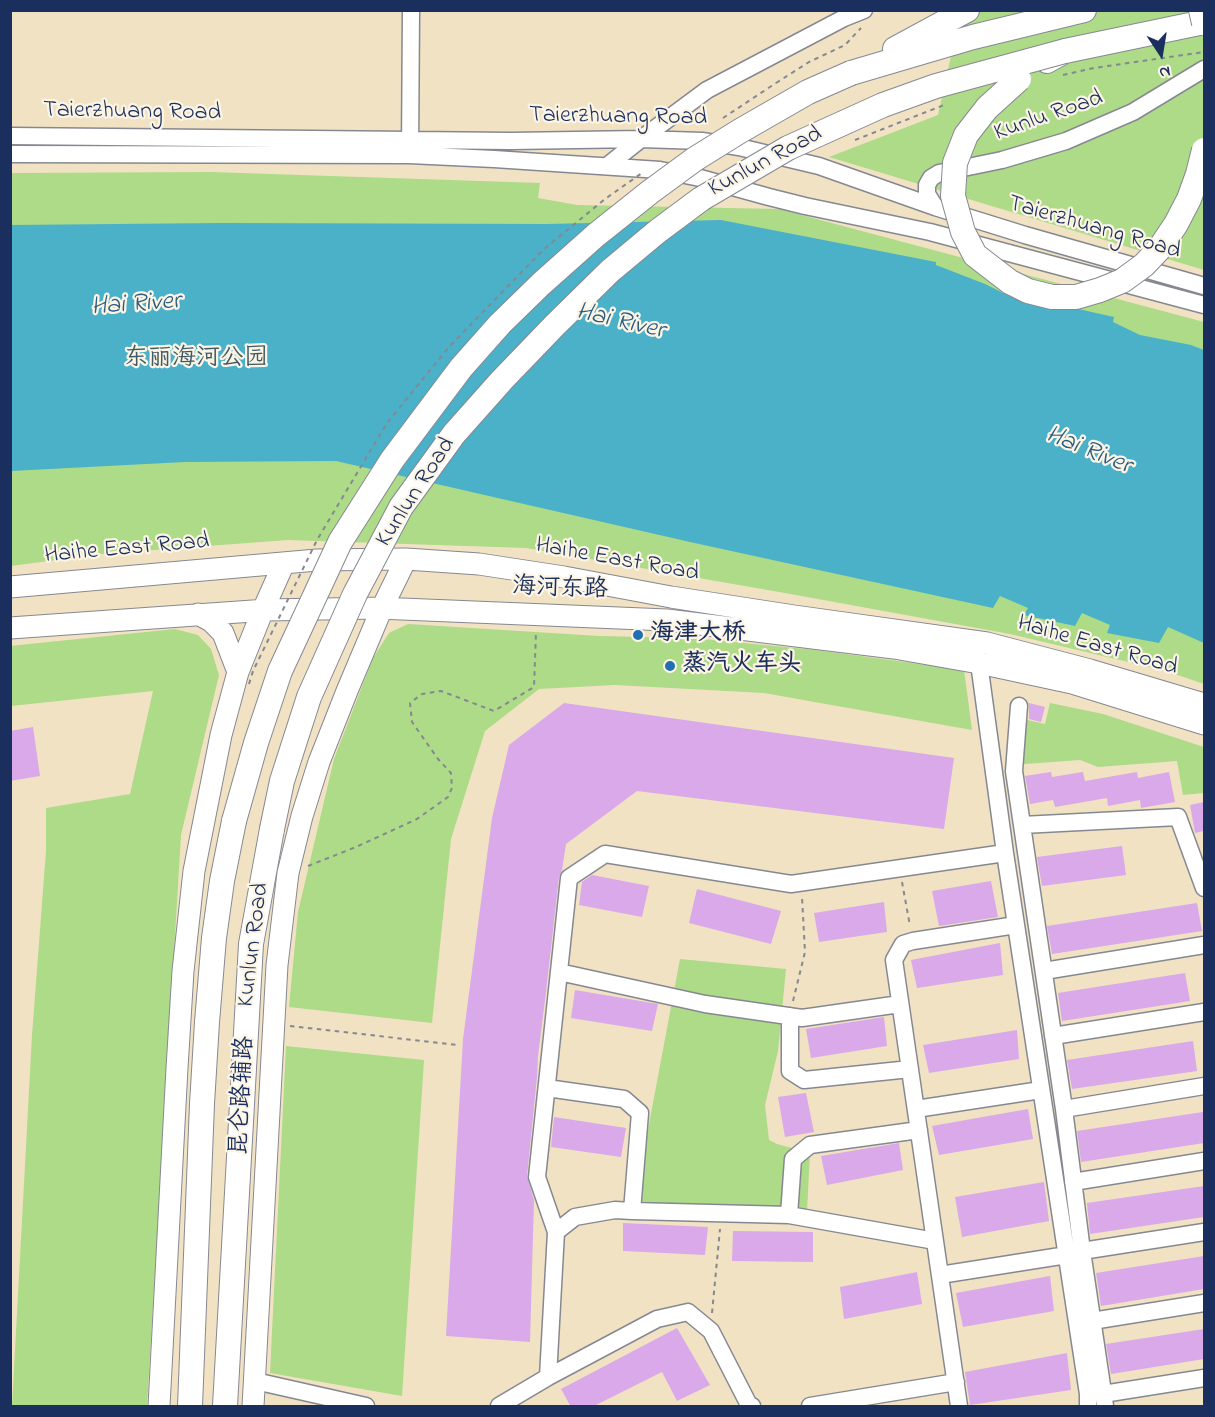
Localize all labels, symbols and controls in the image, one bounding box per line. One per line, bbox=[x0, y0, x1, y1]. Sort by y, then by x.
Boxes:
north arrow bbox=[1131, 24, 1191, 84]
text: N bbox=[1157, 59, 1173, 84]
street label: Kunlu Road bbox=[991, 85, 1107, 149]
street label: Taierzhuang Road bbox=[43, 97, 221, 129]
street label: Taierzhuang Road bbox=[529, 102, 707, 134]
street label: Kunlun Road bbox=[704, 121, 828, 205]
street label: Taierzhuang Road bbox=[1004, 191, 1184, 267]
water label: Hai River bbox=[90, 287, 182, 325]
water label: Hai River bbox=[573, 298, 667, 348]
park label: 东丽海河公园 bbox=[124, 346, 268, 374]
water label: Hai River bbox=[1040, 421, 1136, 483]
street label: Kunlun Road bbox=[371, 433, 463, 553]
street label: Haihe East Road bbox=[43, 528, 211, 572]
street label: Haihe East Road bbox=[533, 532, 701, 590]
street label: 海河东路 bbox=[512, 574, 608, 606]
street label: Haihe East Road bbox=[1014, 610, 1180, 684]
place label: 海津大桥 bbox=[650, 621, 746, 649]
marker: 海津大桥 bbox=[631, 628, 645, 642]
place label: 蒸汽火车头 bbox=[682, 652, 802, 680]
marker: 蒸汽火车头 bbox=[663, 659, 677, 673]
street label: Kunlun Road bbox=[233, 881, 277, 1009]
street label: 昆仑路辅路 bbox=[226, 1035, 262, 1157]

